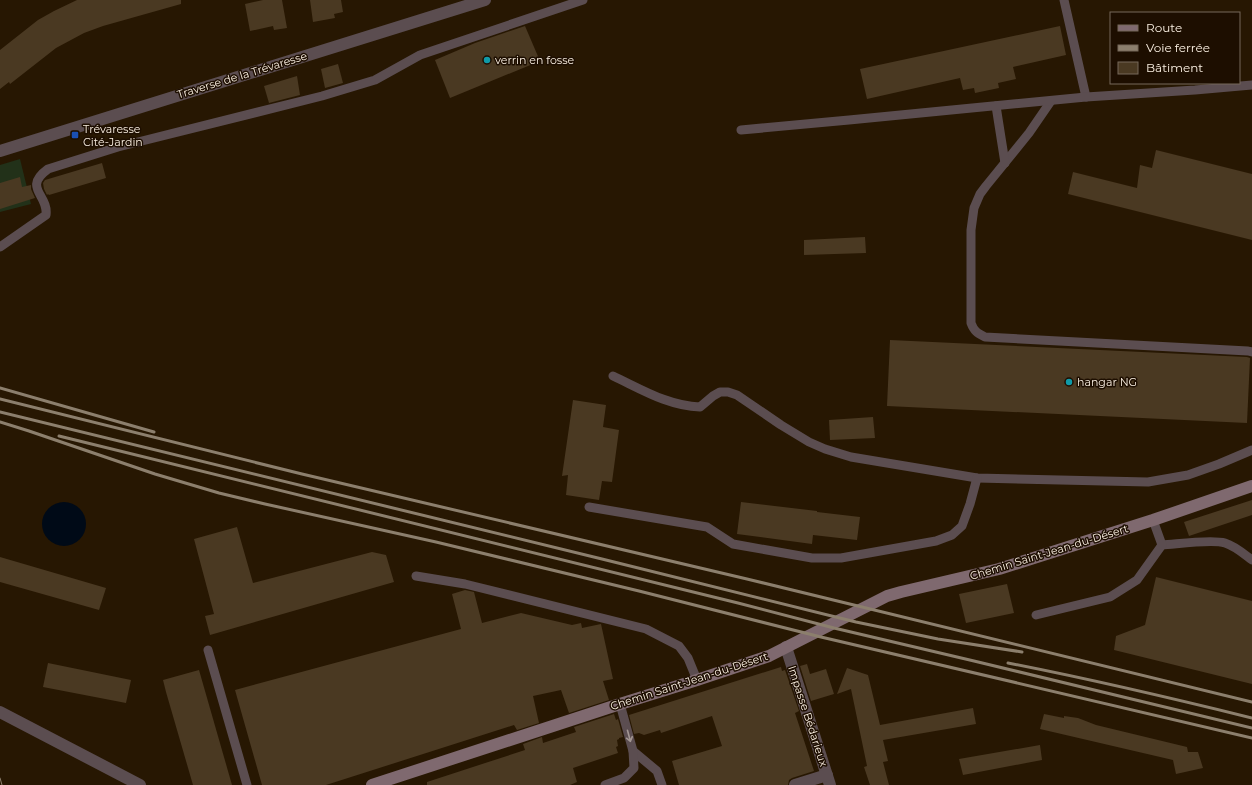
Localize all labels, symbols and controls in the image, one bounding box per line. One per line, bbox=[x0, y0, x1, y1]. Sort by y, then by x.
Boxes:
legend bbox=[1110, 12, 1240, 84]
text: Route bbox=[1146, 20, 1182, 35]
text: Voie ferrée bbox=[1146, 40, 1210, 55]
street label: Traverse de la Trévaresse bbox=[175, 48, 309, 101]
place label: verrin en fosse bbox=[495, 53, 575, 67]
marker: verrin en fosse bbox=[482, 55, 492, 65]
text: Bâtiment bbox=[1146, 60, 1203, 75]
place label: Trévaresse Cité-Jardin bbox=[83, 122, 143, 149]
marker: Trévaresse Cité-Jardin bbox=[70, 130, 80, 140]
place label: hangar NG bbox=[1077, 375, 1137, 389]
marker: hangar NG bbox=[1064, 377, 1074, 387]
street label: Chemin Saint-Jean-du-Désert bbox=[968, 521, 1130, 583]
street label: Chemin Saint-Jean-du-Désert bbox=[608, 649, 770, 713]
street label: Impasse Bédarieux bbox=[785, 664, 831, 768]
one-way arrow bbox=[626, 729, 633, 742]

